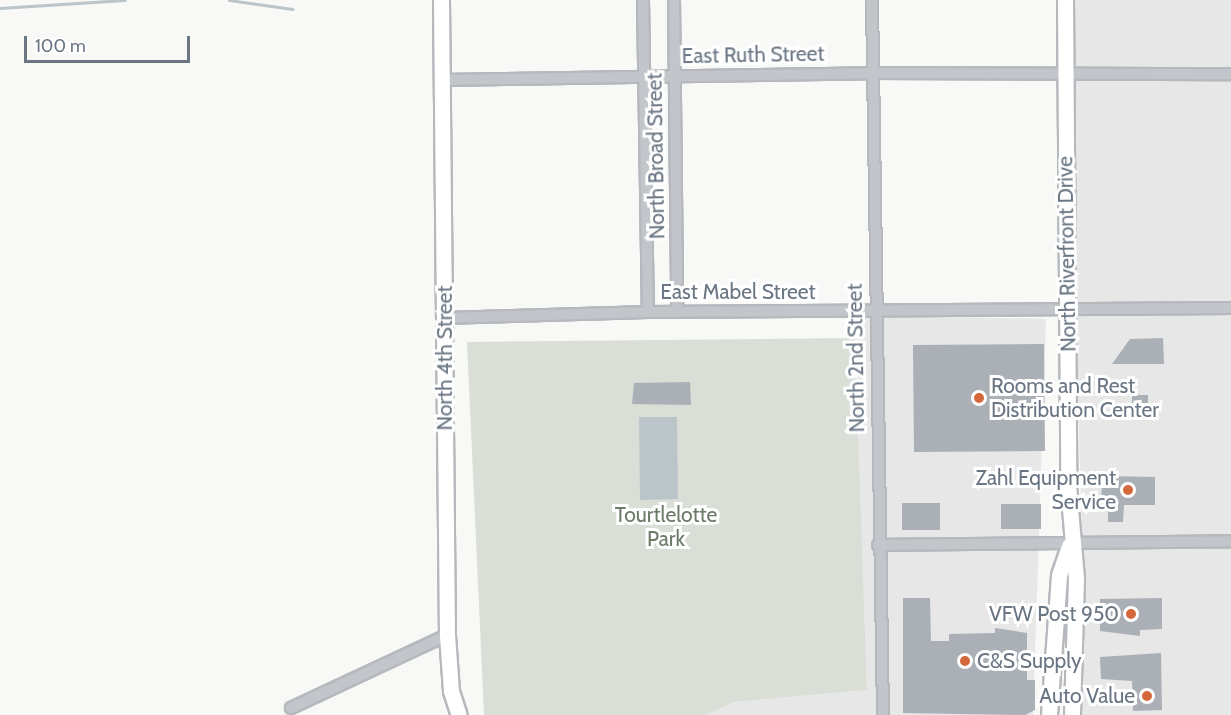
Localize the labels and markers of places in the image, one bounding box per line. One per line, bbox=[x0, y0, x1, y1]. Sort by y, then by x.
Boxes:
place label: Rooms and Rest Distribution Center bbox=[991, 373, 1159, 423]
marker: Rooms and Rest Distribution Center bbox=[972, 391, 986, 405]
place label: Zahl Equipment Service bbox=[976, 465, 1116, 515]
marker: Zahl Equipment Service bbox=[1121, 483, 1135, 497]
place label: VFW Post 950 bbox=[989, 601, 1119, 627]
marker: VFW Post 950 bbox=[1124, 607, 1138, 621]
place label: C&S Supply bbox=[977, 648, 1082, 674]
marker: C&S Supply bbox=[958, 654, 972, 668]
place label: Auto Value bbox=[1039, 683, 1135, 709]
marker: Auto Value bbox=[1140, 689, 1154, 703]

